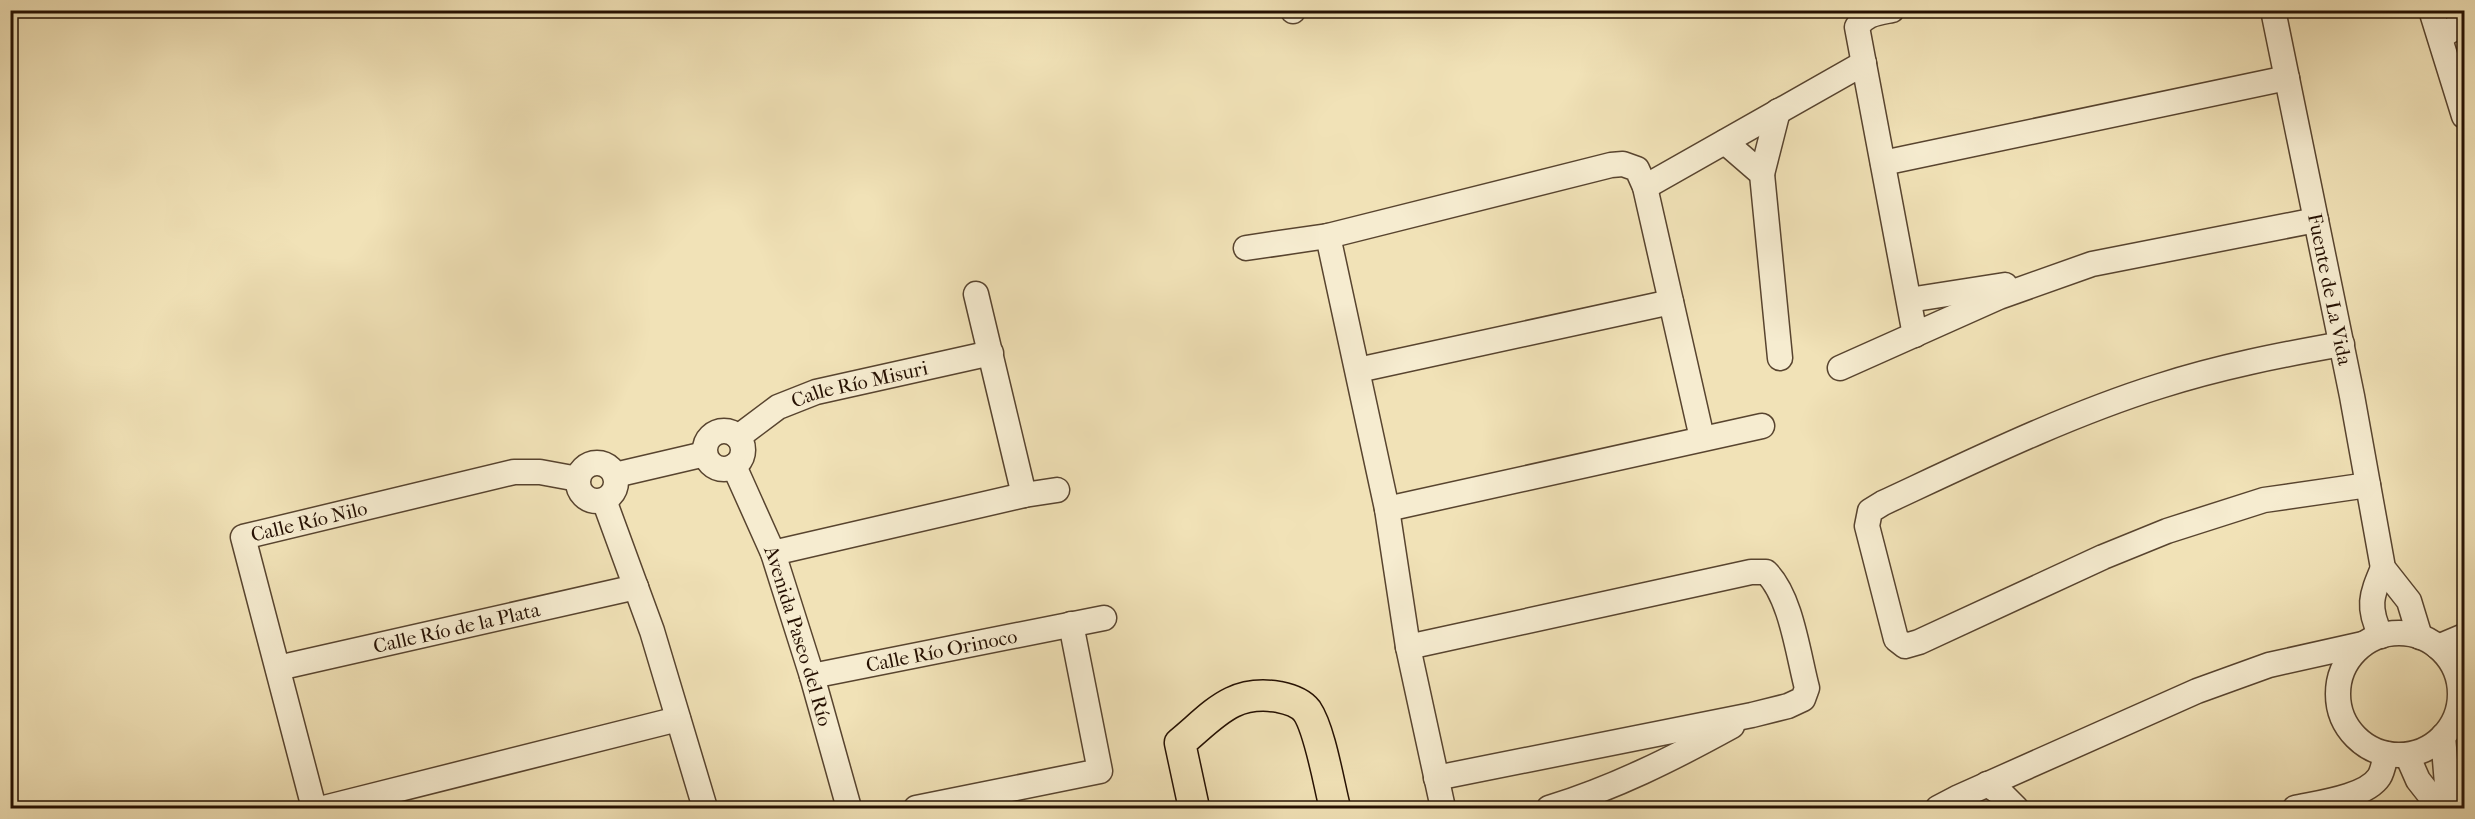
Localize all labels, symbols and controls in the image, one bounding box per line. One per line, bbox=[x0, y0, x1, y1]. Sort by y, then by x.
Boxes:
street label: Fuente de La Vida bbox=[2303, 211, 2357, 368]
street label: Calle Río Misuri bbox=[788, 356, 930, 412]
street label: Calle Río Nilo bbox=[248, 496, 370, 546]
street label: Avenida Paseo del Río bbox=[759, 541, 837, 729]
street label: Calle Río de la Plata bbox=[371, 597, 543, 658]
street label: Calle Río Orinoco bbox=[864, 624, 1019, 677]

